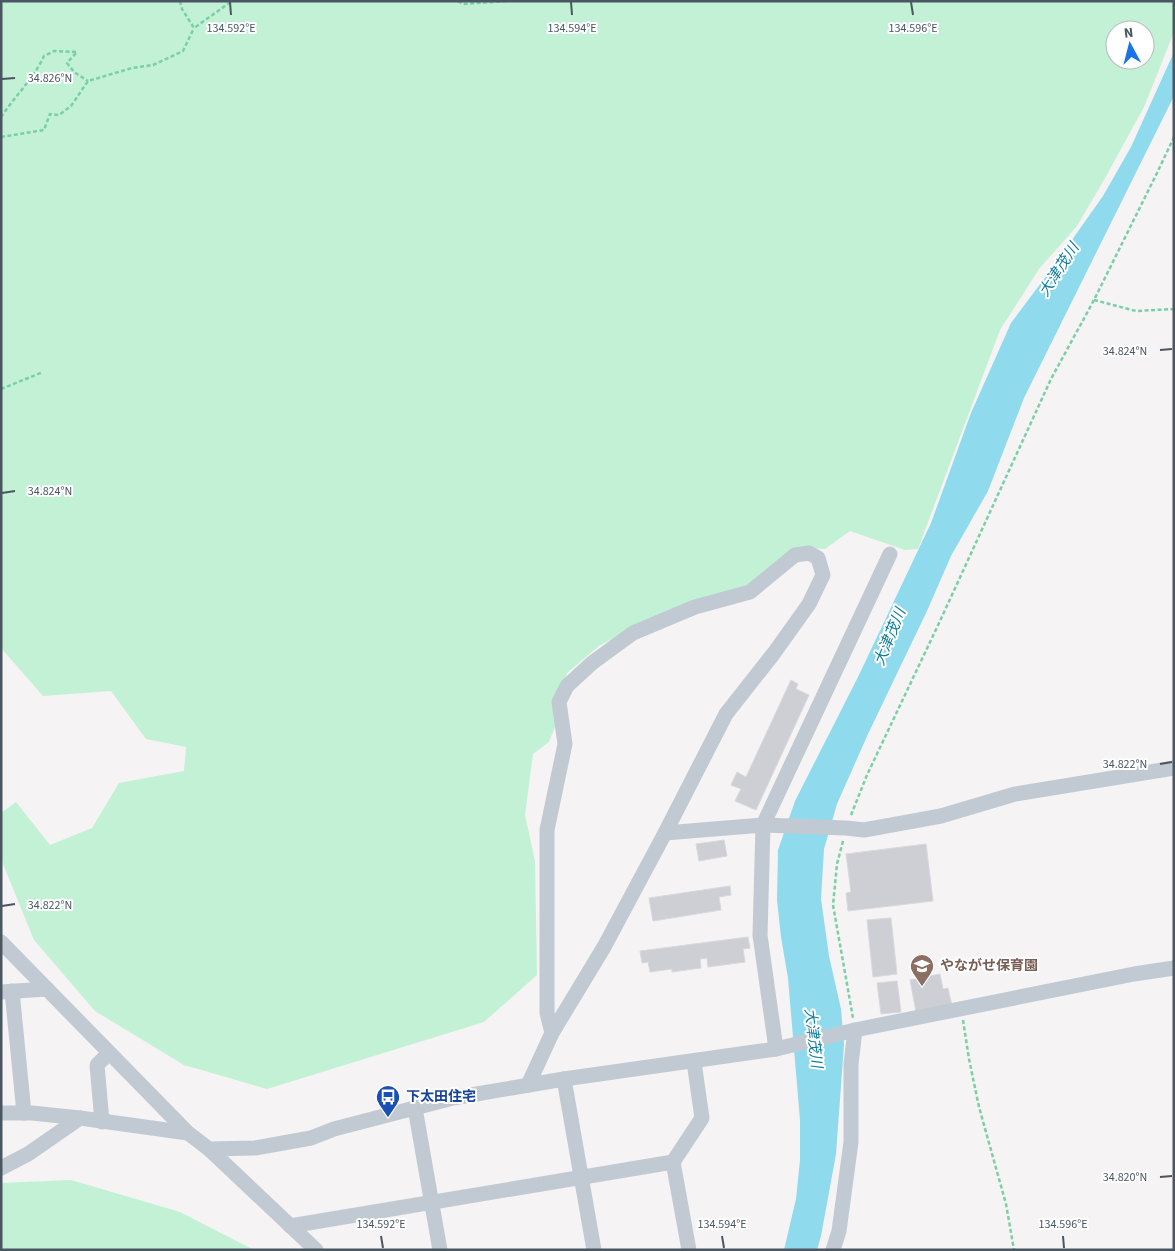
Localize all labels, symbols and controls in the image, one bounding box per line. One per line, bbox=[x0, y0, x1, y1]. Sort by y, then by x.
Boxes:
text: 134.592°E bbox=[206, 20, 256, 37]
text: 134.594°E bbox=[547, 20, 597, 37]
text: 134.596°E bbox=[888, 20, 938, 37]
north arrow bbox=[1105, 20, 1155, 70]
text: N bbox=[1123, 23, 1134, 44]
text: 34.826°N bbox=[28, 70, 72, 87]
water label: 大津茂川 bbox=[1034, 237, 1085, 301]
text: 34.824°N bbox=[1103, 343, 1147, 360]
text: 34.824°N bbox=[28, 483, 72, 500]
water label: 大津茂川 bbox=[869, 603, 912, 669]
text: 34.822°N bbox=[1103, 756, 1147, 773]
text: 34.822°N bbox=[28, 897, 72, 914]
school or university icon: やながせ保育園 bbox=[909, 953, 935, 987]
place label: やながせ保育園 bbox=[940, 956, 1038, 976]
water label: 大津茂川 bbox=[799, 1007, 827, 1071]
bus stop icon: 下太田住宅 bbox=[375, 1084, 401, 1118]
place label: 下太田住宅 bbox=[406, 1087, 476, 1107]
text: 34.820°N bbox=[1103, 1169, 1147, 1186]
text: 134.592°E bbox=[356, 1216, 406, 1233]
text: 134.594°E bbox=[697, 1216, 747, 1233]
text: 134.596°E bbox=[1038, 1216, 1088, 1233]

